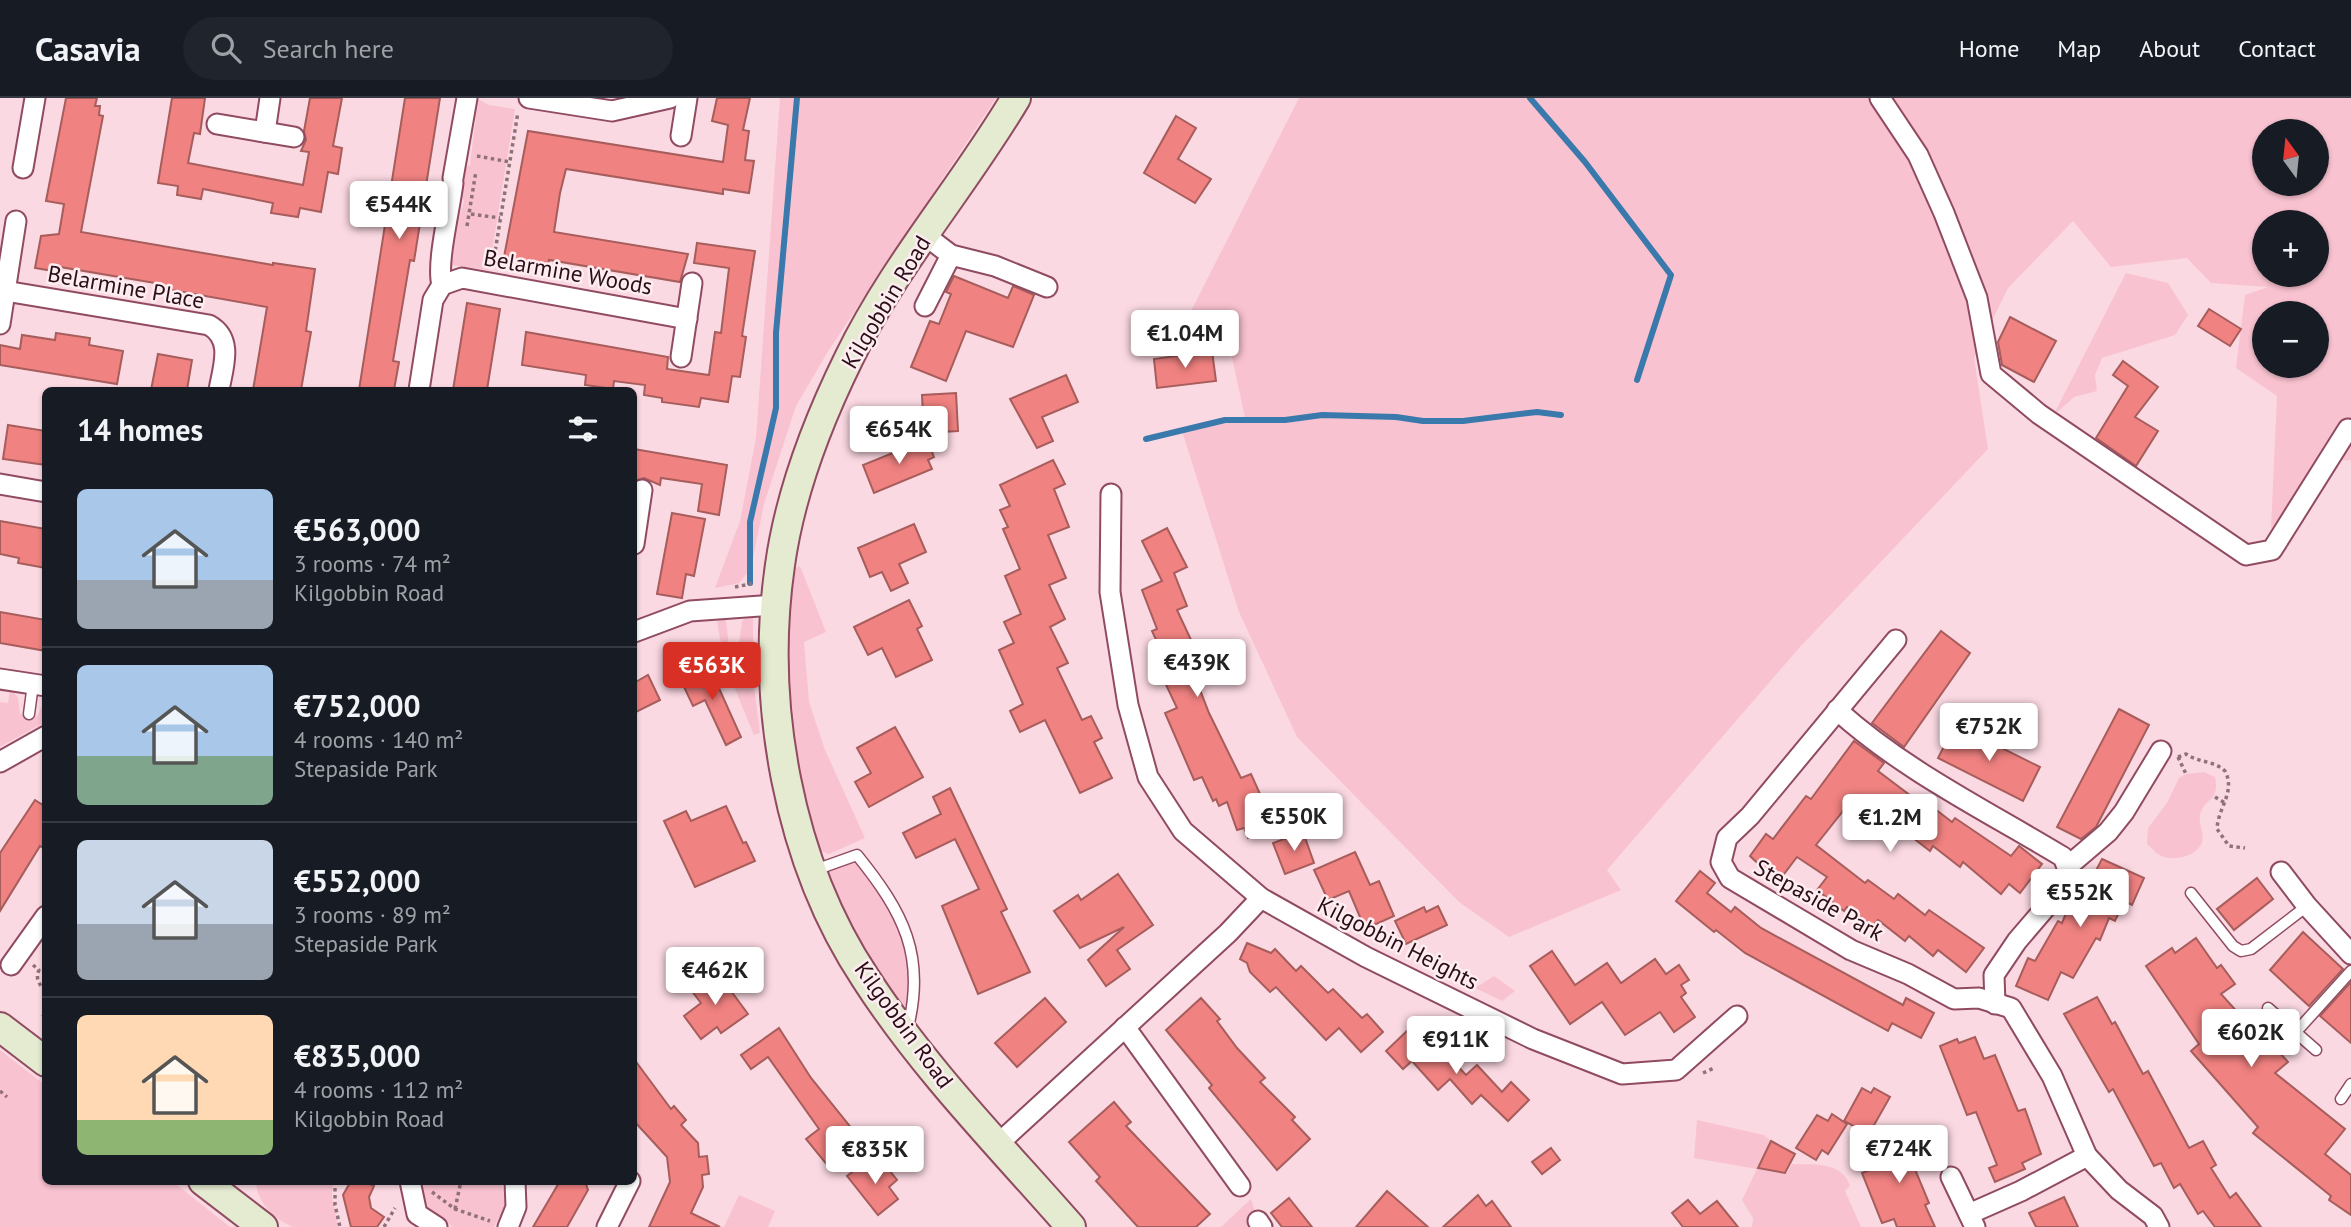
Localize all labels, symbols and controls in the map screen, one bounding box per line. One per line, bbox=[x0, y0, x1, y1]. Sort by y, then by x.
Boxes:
search box bbox=[183, 17, 673, 80]
text: Casavia bbox=[35, 27, 141, 70]
icon: search bbox=[207, 29, 245, 67]
text: Search here bbox=[263, 32, 394, 65]
text: Home bbox=[1959, 33, 2019, 64]
text: Map bbox=[2057, 33, 2101, 64]
text: About bbox=[2139, 33, 2200, 64]
text: Contact bbox=[2238, 33, 2316, 64]
north arrow bbox=[2252, 119, 2329, 196]
map controls bbox=[2252, 119, 2329, 378]
pin: €544K bbox=[350, 181, 448, 241]
text: €544K bbox=[366, 189, 432, 218]
button: + bbox=[2252, 210, 2329, 287]
street label: Kilgobbin Road bbox=[835, 230, 937, 374]
street label: Belarmine Woods bbox=[482, 242, 655, 301]
street label: Belarmine Place bbox=[45, 258, 207, 315]
button: − bbox=[2252, 301, 2329, 378]
pin: €1.04M bbox=[1128, 310, 1242, 370]
text: €1.04M bbox=[1147, 318, 1223, 347]
pin: €654K bbox=[850, 406, 948, 466]
text: 14 homes bbox=[77, 410, 203, 449]
icon: filters bbox=[564, 410, 602, 448]
text: €654K bbox=[866, 414, 932, 443]
text: €563,000 bbox=[294, 510, 421, 549]
icon: home bbox=[133, 517, 217, 601]
text: 3 rooms · 74 m² bbox=[294, 549, 451, 578]
text: Kilgobbin Road bbox=[294, 578, 444, 607]
pin: €439K bbox=[1148, 640, 1246, 699]
pin: €563K bbox=[663, 642, 761, 702]
text: €439K bbox=[1164, 647, 1230, 676]
text: €563K bbox=[679, 650, 745, 679]
text: €752,000 bbox=[294, 686, 421, 725]
icon: home bbox=[133, 693, 217, 777]
pin: €752K bbox=[1940, 704, 2038, 763]
text: €752K bbox=[1956, 711, 2022, 740]
text: 4 rooms · 140 m² bbox=[294, 725, 463, 754]
text: Stepaside Park bbox=[294, 754, 438, 783]
pin: €550K bbox=[1245, 794, 1343, 853]
pin: €1.2M bbox=[1841, 794, 1939, 854]
text: €550K bbox=[1261, 801, 1327, 830]
text: €1.2M bbox=[1858, 802, 1922, 831]
street label: Stepaside Park bbox=[1749, 852, 1889, 947]
text: €552,000 bbox=[294, 861, 421, 900]
icon: home bbox=[133, 868, 217, 952]
pin: €552K bbox=[2031, 870, 2129, 929]
text: €552K bbox=[2047, 877, 2113, 906]
street label: Kilgobbin Heights bbox=[1313, 889, 1484, 996]
text: 3 rooms · 89 m² bbox=[294, 900, 451, 929]
text: Stepaside Park bbox=[294, 929, 438, 958]
pin: €462K bbox=[666, 948, 764, 1007]
text: €462K bbox=[682, 955, 748, 984]
street label: Kilgobbin Road bbox=[849, 956, 960, 1094]
pin: €602K bbox=[2202, 1010, 2300, 1069]
pin: €911K bbox=[1407, 1016, 1505, 1076]
text: €602K bbox=[2218, 1017, 2284, 1046]
text: €911K bbox=[1423, 1024, 1489, 1053]
text: €835,000 bbox=[294, 1036, 421, 1075]
icon: home bbox=[133, 1043, 217, 1127]
text: 4 rooms · 112 m² bbox=[294, 1075, 463, 1104]
text: Kilgobbin Road bbox=[294, 1104, 444, 1133]
pin: €835K bbox=[826, 1126, 924, 1186]
pin: €724K bbox=[1850, 1126, 1948, 1185]
text: €724K bbox=[1866, 1133, 1932, 1162]
text: €835K bbox=[842, 1134, 908, 1163]

